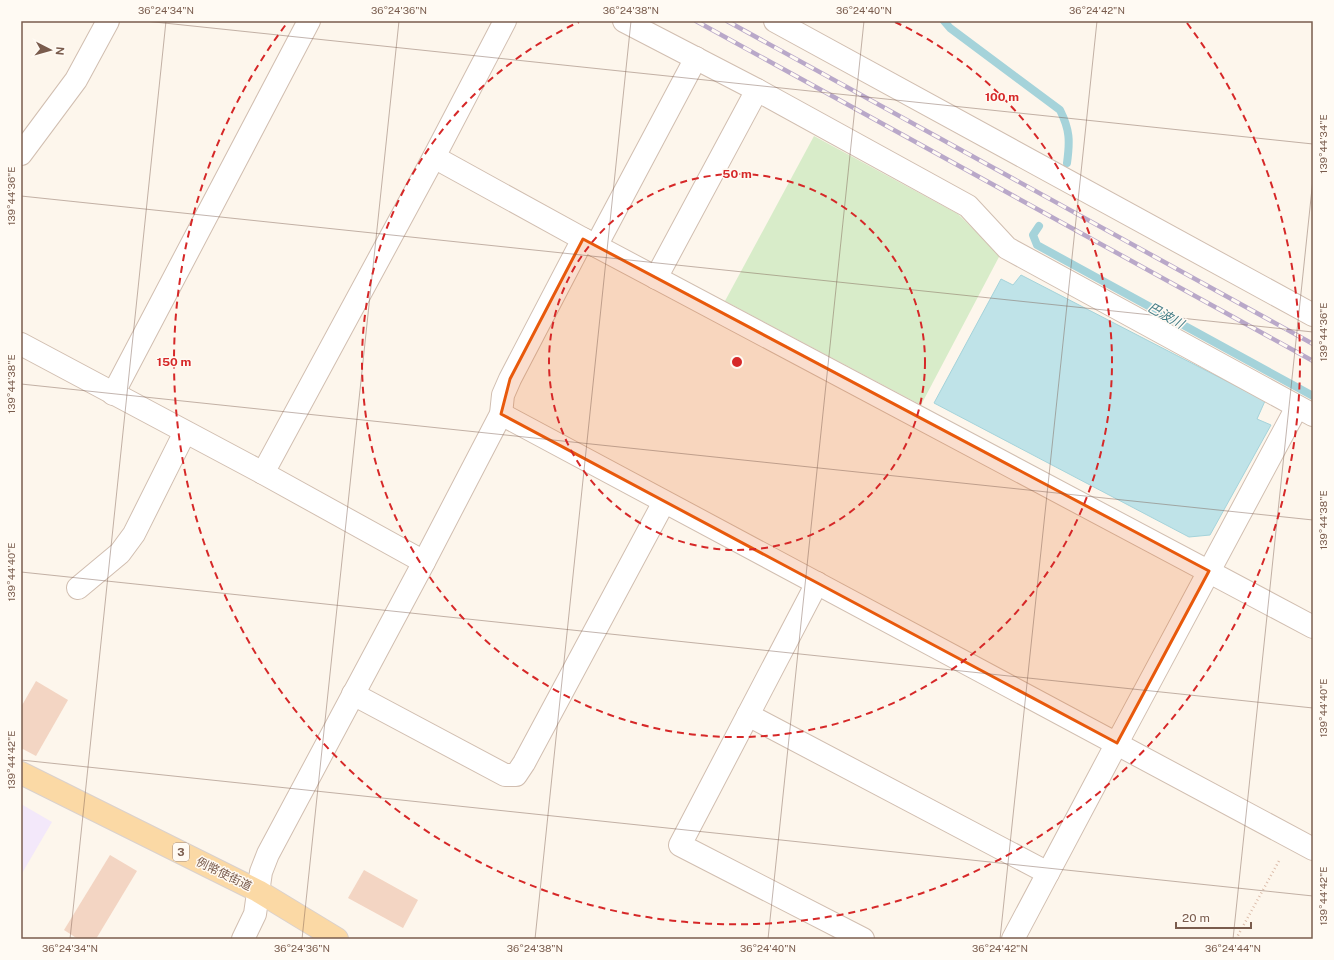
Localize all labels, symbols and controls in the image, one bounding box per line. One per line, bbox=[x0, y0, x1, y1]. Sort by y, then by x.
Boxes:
text: 36°24'34"N bbox=[138, 4, 194, 16]
text: 36°24'36"N bbox=[371, 4, 427, 16]
text: 36°24'38"N bbox=[603, 4, 659, 16]
text: 36°24'40"N bbox=[836, 4, 892, 16]
text: 36°24'42"N bbox=[1069, 4, 1125, 16]
north arrow bbox=[30, 30, 70, 70]
text: N bbox=[54, 46, 66, 56]
text: 100 m bbox=[985, 90, 1019, 104]
text: 139°44'34"E bbox=[1317, 114, 1329, 174]
text: 139°44'36"E bbox=[5, 166, 17, 226]
text: 50 m bbox=[722, 167, 752, 181]
water label: 巴波川 bbox=[1145, 299, 1188, 332]
text: 139°44'36"E bbox=[1317, 302, 1329, 362]
text: 139°44'38"E bbox=[5, 354, 17, 414]
text: 150 m bbox=[157, 355, 191, 369]
centre of rings bbox=[730, 355, 744, 369]
text: 139°44'38"E bbox=[1317, 490, 1329, 550]
text: 139°44'40"E bbox=[5, 542, 17, 602]
text: 139°44'40"E bbox=[1317, 678, 1329, 738]
text: 139°44'42"E bbox=[5, 731, 17, 789]
road number: 3 bbox=[173, 843, 189, 861]
street label: 例幣使街道 bbox=[194, 855, 254, 893]
text: 139°44'42"E bbox=[1317, 867, 1329, 925]
scale bar bbox=[1176, 904, 1251, 930]
text: 20 m bbox=[1182, 911, 1210, 925]
text: 36°24'34"N bbox=[42, 942, 98, 954]
text: 36°24'36"N bbox=[274, 942, 330, 954]
text: 36°24'38"N bbox=[507, 942, 563, 954]
text: 36°24'40"N bbox=[740, 942, 796, 954]
text: 36°24'42"N bbox=[972, 942, 1028, 954]
text: 36°24'44"N bbox=[1205, 942, 1261, 954]

